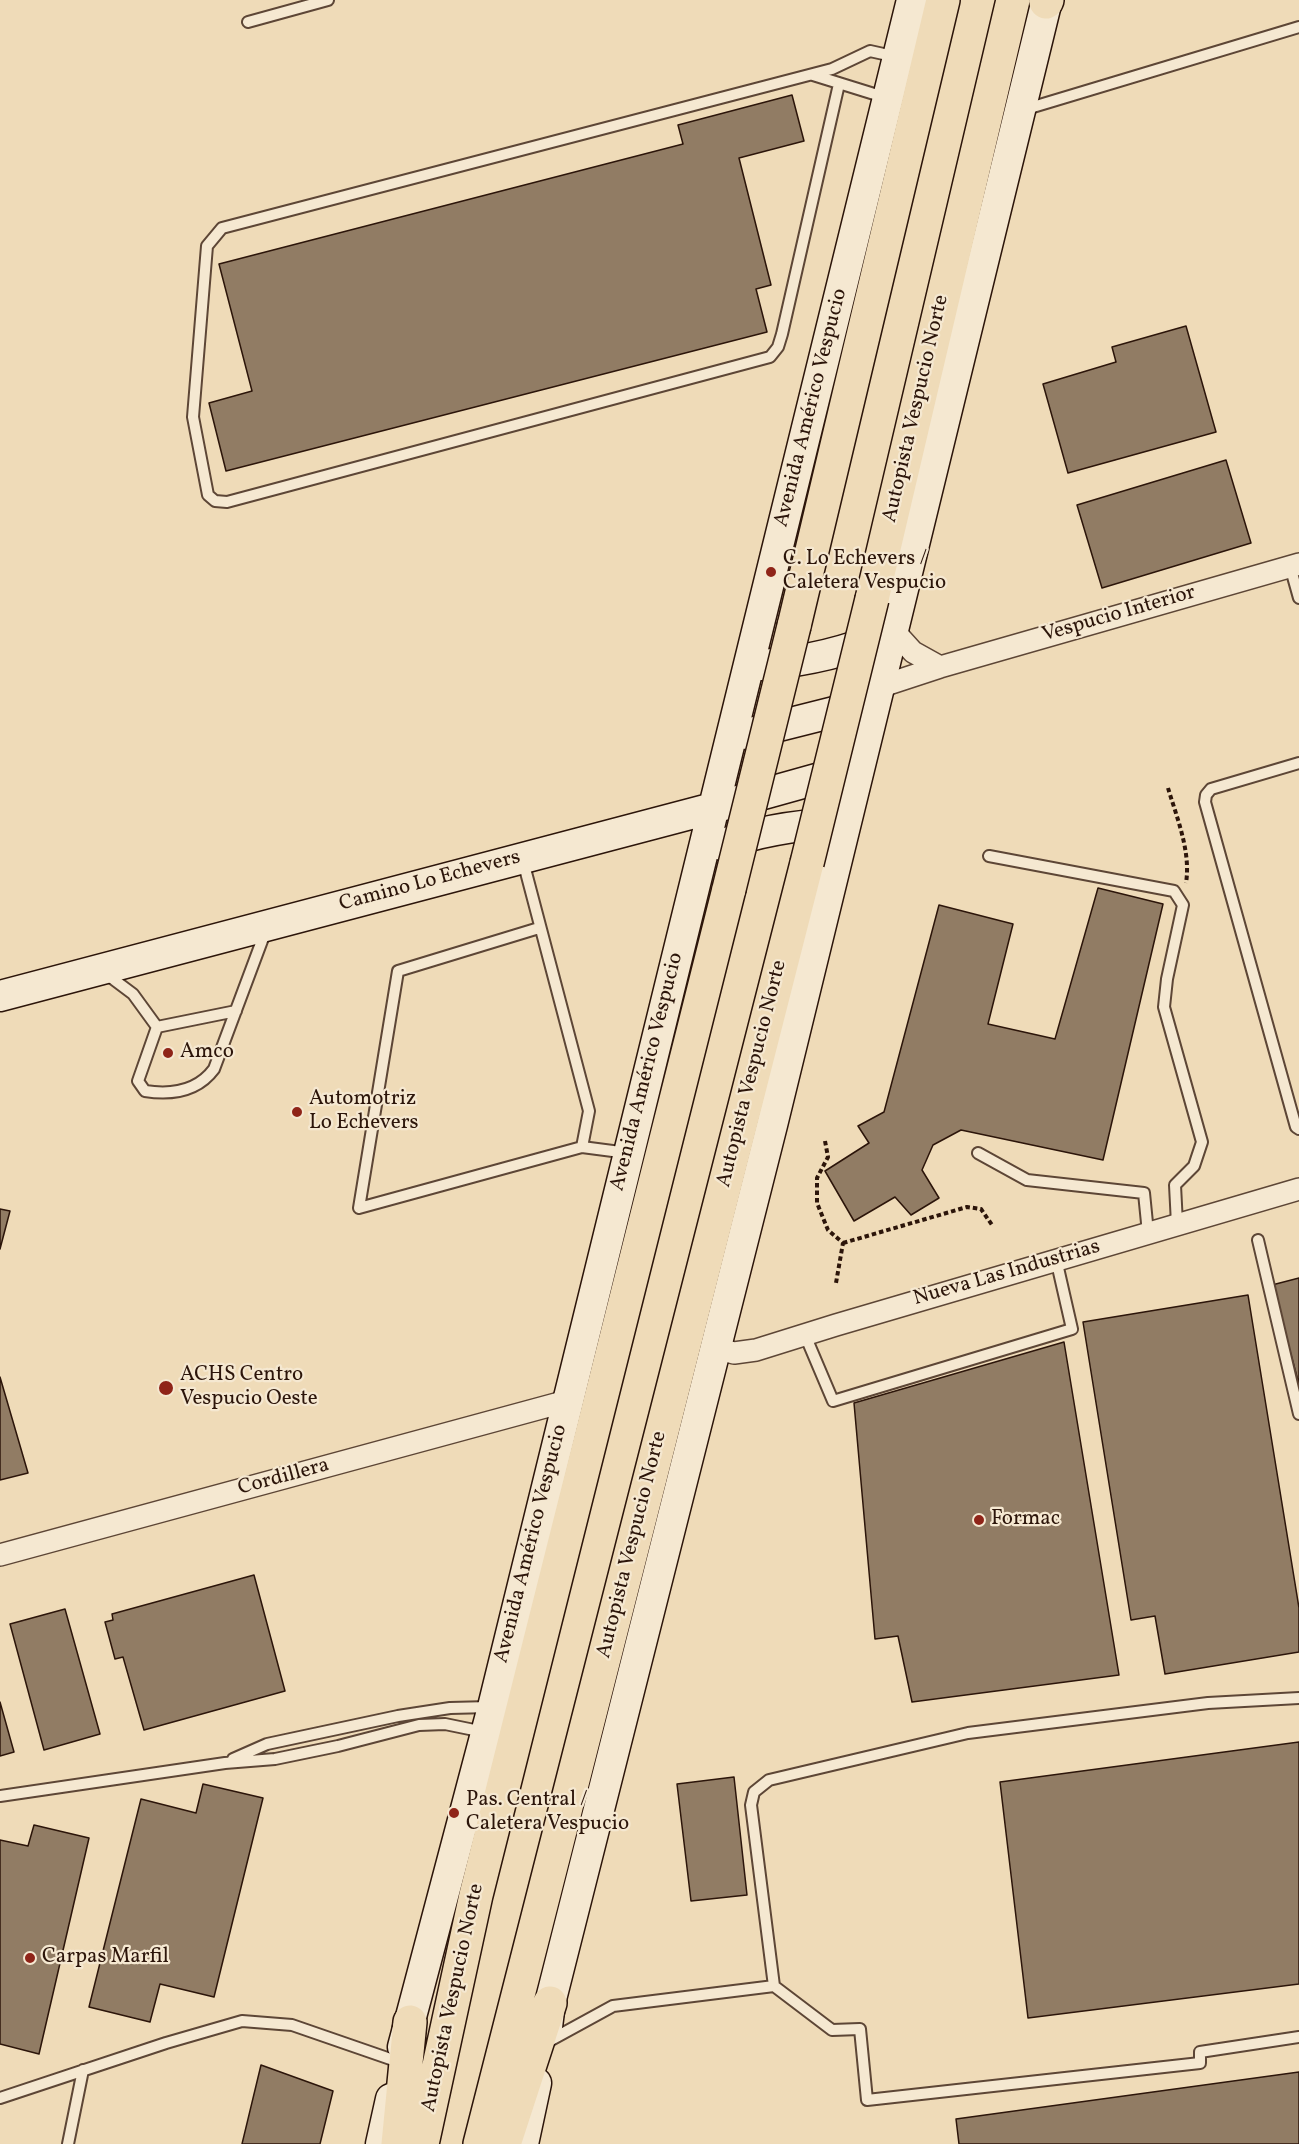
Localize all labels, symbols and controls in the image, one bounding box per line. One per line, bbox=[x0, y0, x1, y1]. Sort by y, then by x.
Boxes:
street label: Avenida Américo Vespucio bbox=[770, 286, 854, 530]
street label: Autopista Vespucio Norte bbox=[879, 293, 955, 525]
place label: C. Lo Echevers / Caletera Vespucio bbox=[783, 547, 946, 597]
marker: C. Lo Echevers / Caletera Vespucio bbox=[764, 565, 778, 579]
street label: Vespucio Interior bbox=[1039, 581, 1199, 649]
street label: Camino Lo Echevers bbox=[337, 846, 523, 918]
street label: Avenida Américo Vespucio bbox=[606, 950, 690, 1194]
street label: Autopista Vespucio Norte bbox=[713, 958, 793, 1190]
place label: Amco bbox=[180, 1040, 234, 1066]
marker: Amco bbox=[161, 1046, 175, 1060]
place label: Automotriz Lo Echevers bbox=[309, 1087, 418, 1137]
marker: Automotriz Lo Echevers bbox=[290, 1105, 304, 1119]
street label: Nueva Las Industrias bbox=[911, 1235, 1103, 1313]
place label: ACHS Centro Vespucio Oeste bbox=[180, 1363, 318, 1413]
marker: ACHS Centro Vespucio Oeste bbox=[157, 1379, 175, 1397]
street label: Avenida Américo Vespucio bbox=[490, 1422, 574, 1666]
street label: Autopista Vespucio Norte bbox=[593, 1429, 673, 1661]
street label: Cordillera bbox=[236, 1454, 332, 1502]
place label: Formac bbox=[991, 1507, 1060, 1533]
marker: Formac bbox=[972, 1513, 986, 1527]
place label: Pas. Central / Caletera Vespucio bbox=[466, 1788, 629, 1838]
marker: Pas. Central / Caletera Vespucio bbox=[447, 1806, 461, 1820]
street label: Autopista Vespucio Norte bbox=[417, 1881, 491, 2115]
place label: Carpas Marfil bbox=[42, 1945, 169, 1971]
marker: Carpas Marfil bbox=[23, 1951, 37, 1965]

